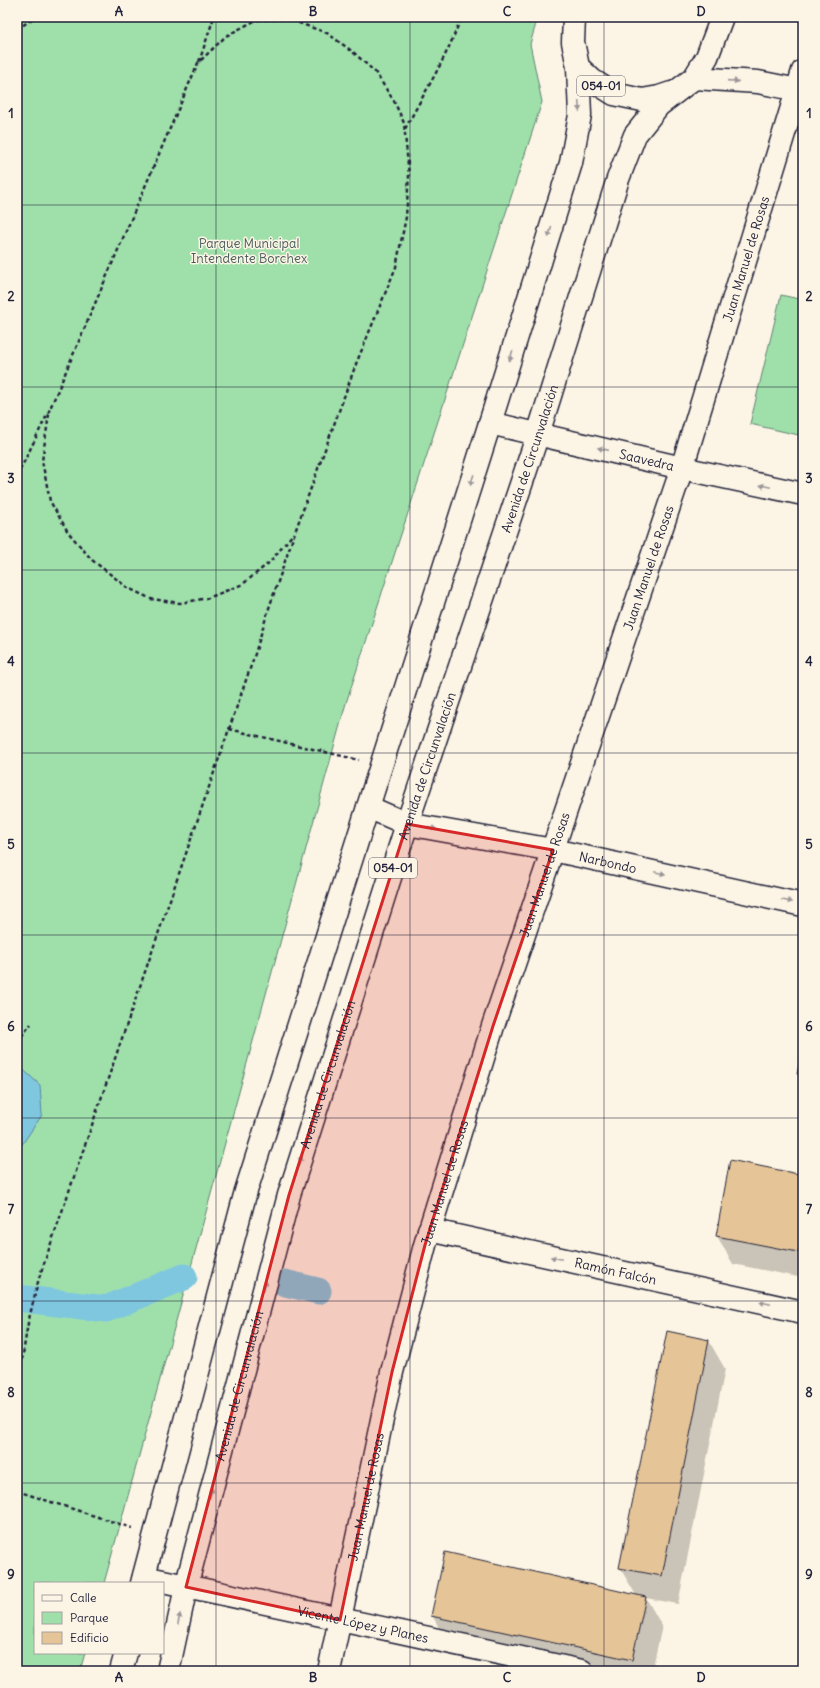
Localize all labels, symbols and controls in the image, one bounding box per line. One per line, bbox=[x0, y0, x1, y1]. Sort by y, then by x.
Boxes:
text: A bbox=[115, 3, 124, 20]
text: B bbox=[309, 3, 318, 20]
text: C bbox=[503, 3, 512, 20]
text: D bbox=[696, 3, 706, 20]
road number: 054-01 bbox=[577, 76, 625, 96]
one-way arrow bbox=[727, 77, 739, 84]
one-way arrow bbox=[576, 100, 583, 112]
text: 1 bbox=[8, 105, 14, 122]
text: 1 bbox=[806, 105, 812, 122]
street label: Juan Manuel de Rosas bbox=[719, 194, 773, 324]
one-way arrow bbox=[547, 226, 553, 238]
park label: Parque Municipal Intendente Borchex bbox=[191, 235, 308, 267]
text: 2 bbox=[7, 288, 15, 305]
text: 2 bbox=[805, 288, 813, 305]
one-way arrow bbox=[508, 350, 514, 362]
street label: Avenida de Circunvalación bbox=[498, 382, 562, 535]
one-way arrow bbox=[597, 446, 609, 452]
street label: Saavedra bbox=[618, 446, 676, 475]
text: 3 bbox=[7, 470, 15, 487]
text: 3 bbox=[805, 470, 813, 487]
one-way arrow bbox=[469, 474, 475, 486]
one-way arrow bbox=[759, 483, 771, 489]
street label: Juan Manuel de Rosas bbox=[620, 503, 678, 632]
text: 4 bbox=[7, 653, 15, 670]
text: 4 bbox=[805, 653, 813, 670]
street label: Avenida de Circunvalación bbox=[395, 689, 460, 842]
street label: Juan Manuel de Rosas bbox=[516, 810, 574, 939]
one-way arrow bbox=[425, 825, 437, 831]
text: 5 bbox=[7, 836, 15, 853]
text: 5 bbox=[805, 836, 813, 853]
street label: Narbondo bbox=[577, 848, 638, 877]
road number: 054-01 bbox=[369, 858, 417, 878]
one-way arrow bbox=[654, 871, 666, 877]
one-way arrow bbox=[781, 899, 793, 905]
street label: Avenida de Circunvalación bbox=[296, 998, 360, 1151]
text: 6 bbox=[7, 1018, 15, 1035]
text: 6 bbox=[805, 1018, 813, 1035]
street label: Juan Manuel de Rosas bbox=[417, 1118, 472, 1248]
one-way arrow bbox=[297, 1155, 303, 1167]
text: 7 bbox=[8, 1201, 15, 1218]
text: 7 bbox=[806, 1201, 813, 1218]
one-way arrow bbox=[550, 1254, 562, 1260]
street label: Ramón Falcón bbox=[573, 1254, 658, 1289]
one-way arrow bbox=[263, 1280, 269, 1292]
one-way arrow bbox=[759, 1300, 771, 1306]
street label: Avenida de Circunvalación bbox=[211, 1308, 267, 1463]
text: 8 bbox=[7, 1384, 15, 1401]
text: 8 bbox=[805, 1384, 813, 1401]
street label: Juan Manuel de Rosas bbox=[344, 1431, 388, 1563]
one-way arrow bbox=[208, 1487, 214, 1499]
text: 9 bbox=[7, 1566, 15, 1583]
text: 9 bbox=[805, 1566, 813, 1583]
legend bbox=[34, 1582, 164, 1654]
text: Calle bbox=[70, 1590, 97, 1605]
street label: Vicente López y Planes bbox=[296, 1602, 430, 1647]
text: Parque bbox=[70, 1610, 109, 1625]
one-way arrow bbox=[177, 1613, 183, 1625]
text: Edificio bbox=[70, 1630, 109, 1645]
text: A bbox=[115, 1669, 124, 1686]
text: B bbox=[309, 1669, 318, 1686]
text: C bbox=[503, 1669, 512, 1686]
text: D bbox=[696, 1669, 706, 1686]

